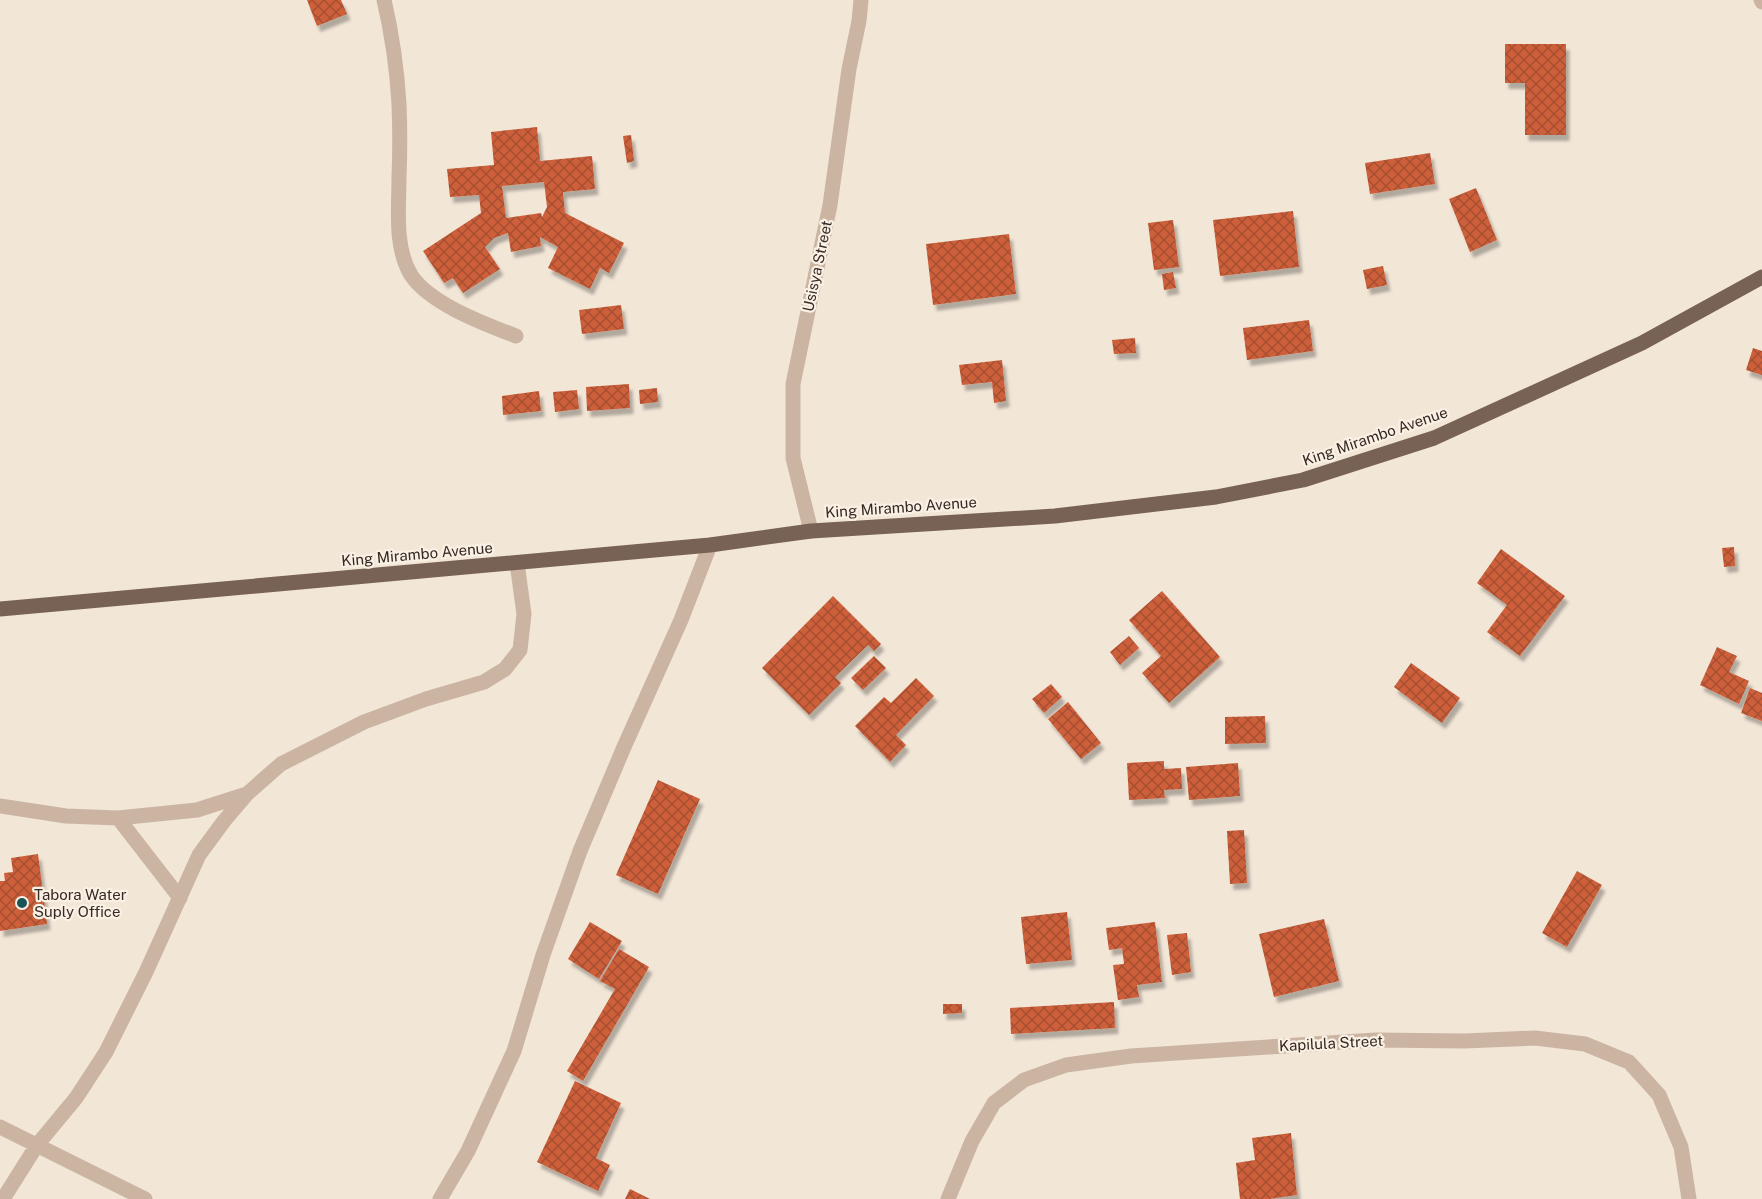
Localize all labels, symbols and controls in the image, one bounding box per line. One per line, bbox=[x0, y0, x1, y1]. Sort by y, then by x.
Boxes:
street label: Usisya Street bbox=[799, 219, 835, 313]
street label: King Mirambo Avenue bbox=[1300, 403, 1450, 469]
street label: King Mirambo Avenue bbox=[825, 493, 977, 521]
street label: King Mirambo Avenue bbox=[340, 539, 494, 569]
place label: Tabora Water Suply Office bbox=[34, 886, 127, 920]
marker: Tabora Water Suply Office bbox=[15, 896, 29, 910]
street label: Kapilula Street bbox=[1278, 1032, 1384, 1054]

